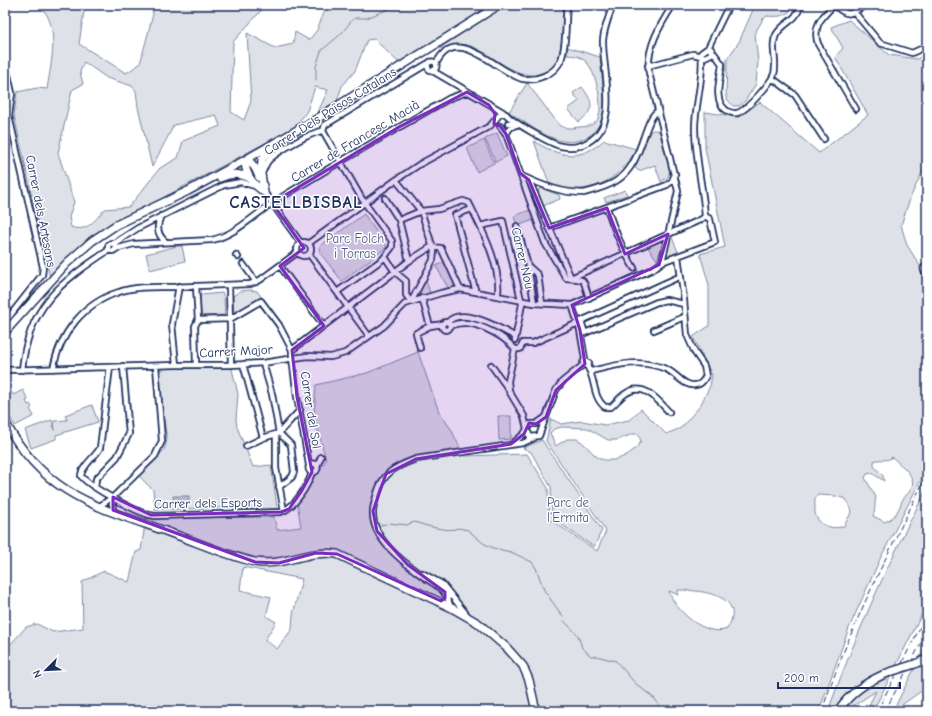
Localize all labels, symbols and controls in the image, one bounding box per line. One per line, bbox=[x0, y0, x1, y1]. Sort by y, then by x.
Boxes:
street label: Carrer Dels Països Catalans bbox=[261, 64, 399, 158]
street label: Carrer de Francesc Macià bbox=[288, 97, 422, 185]
street label: Carrer dels Artesans bbox=[23, 154, 59, 268]
district label: CASTELLBISBAL bbox=[229, 193, 363, 212]
street label: Carrer Nou bbox=[509, 226, 537, 290]
park label: Parc Folch i Torras bbox=[326, 231, 384, 261]
street label: Carrer Major bbox=[199, 342, 274, 360]
street label: Carrer del Sol bbox=[297, 370, 325, 450]
street label: Carrer dels Esports bbox=[154, 495, 262, 511]
park label: Parc de l'Ermita bbox=[547, 495, 590, 525]
north arrow bbox=[26, 650, 66, 690]
scale bar bbox=[778, 664, 900, 690]
text: N bbox=[30, 668, 45, 680]
text: 200 m bbox=[784, 671, 819, 685]

